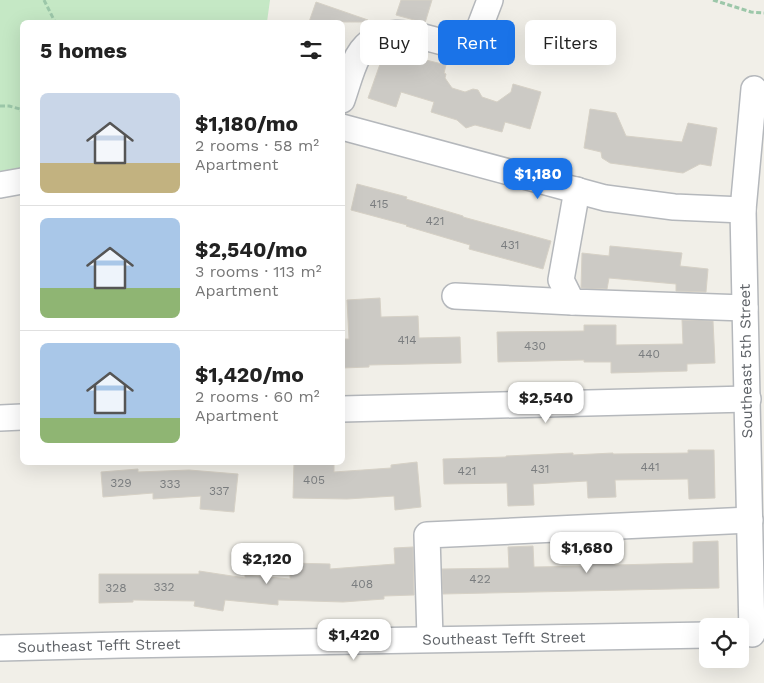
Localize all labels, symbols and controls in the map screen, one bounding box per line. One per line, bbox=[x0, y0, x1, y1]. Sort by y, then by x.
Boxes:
chip: Buy bbox=[360, 20, 428, 65]
chip: Rent bbox=[438, 20, 515, 65]
chip: Filters bbox=[525, 20, 616, 65]
icon: filters bbox=[297, 36, 325, 64]
text: 5 homes bbox=[40, 38, 127, 63]
text: $1,180/mo bbox=[195, 111, 298, 136]
icon: home bbox=[80, 113, 140, 173]
text: 2 rooms · 58 m² bbox=[195, 136, 319, 155]
text: Apartment bbox=[195, 155, 278, 174]
pin: $1,180 bbox=[497, 158, 579, 200]
text: $1,180 bbox=[514, 164, 562, 183]
house number: 415 bbox=[370, 197, 388, 211]
house number: 421 bbox=[425, 214, 445, 228]
text: $2,540/mo bbox=[195, 237, 307, 262]
icon: home bbox=[80, 238, 140, 298]
house number: 431 bbox=[500, 238, 520, 252]
text: 3 rooms · 113 m² bbox=[195, 262, 322, 281]
text: Apartment bbox=[195, 281, 278, 300]
street label: Southeast 5th Street bbox=[736, 283, 756, 438]
house number: 414 bbox=[397, 333, 417, 347]
house number: 430 bbox=[524, 339, 546, 353]
house number: 440 bbox=[638, 347, 660, 361]
text: $1,420/mo bbox=[195, 362, 304, 387]
icon: home bbox=[80, 363, 140, 423]
pin: $2,540 bbox=[505, 382, 587, 424]
text: 2 rooms · 60 m² bbox=[195, 387, 320, 406]
text: $2,540 bbox=[519, 388, 573, 407]
text: Apartment bbox=[195, 406, 278, 425]
house number: 441 bbox=[640, 460, 660, 474]
house number: 431 bbox=[530, 462, 550, 476]
house number: 421 bbox=[457, 464, 477, 478]
house number: 405 bbox=[303, 473, 325, 487]
house number: 329 bbox=[110, 476, 132, 490]
house number: 333 bbox=[160, 477, 181, 491]
house number: 337 bbox=[209, 484, 229, 498]
pin: $1,680 bbox=[546, 532, 628, 574]
text: $1,680 bbox=[561, 538, 613, 557]
pin: $2,120 bbox=[226, 542, 308, 585]
text: $2,120 bbox=[242, 549, 292, 568]
house number: 422 bbox=[469, 572, 491, 586]
house number: 408 bbox=[351, 577, 373, 591]
house number: 332 bbox=[154, 580, 175, 594]
house number: 328 bbox=[105, 581, 127, 595]
pin: $1,420 bbox=[313, 618, 395, 661]
map controls bbox=[699, 618, 749, 668]
button: locate bbox=[699, 618, 749, 668]
text: $1,420 bbox=[328, 625, 380, 644]
street label: Southeast Tefft Street bbox=[422, 628, 586, 649]
street label: Southeast Tefft Street bbox=[17, 635, 181, 657]

